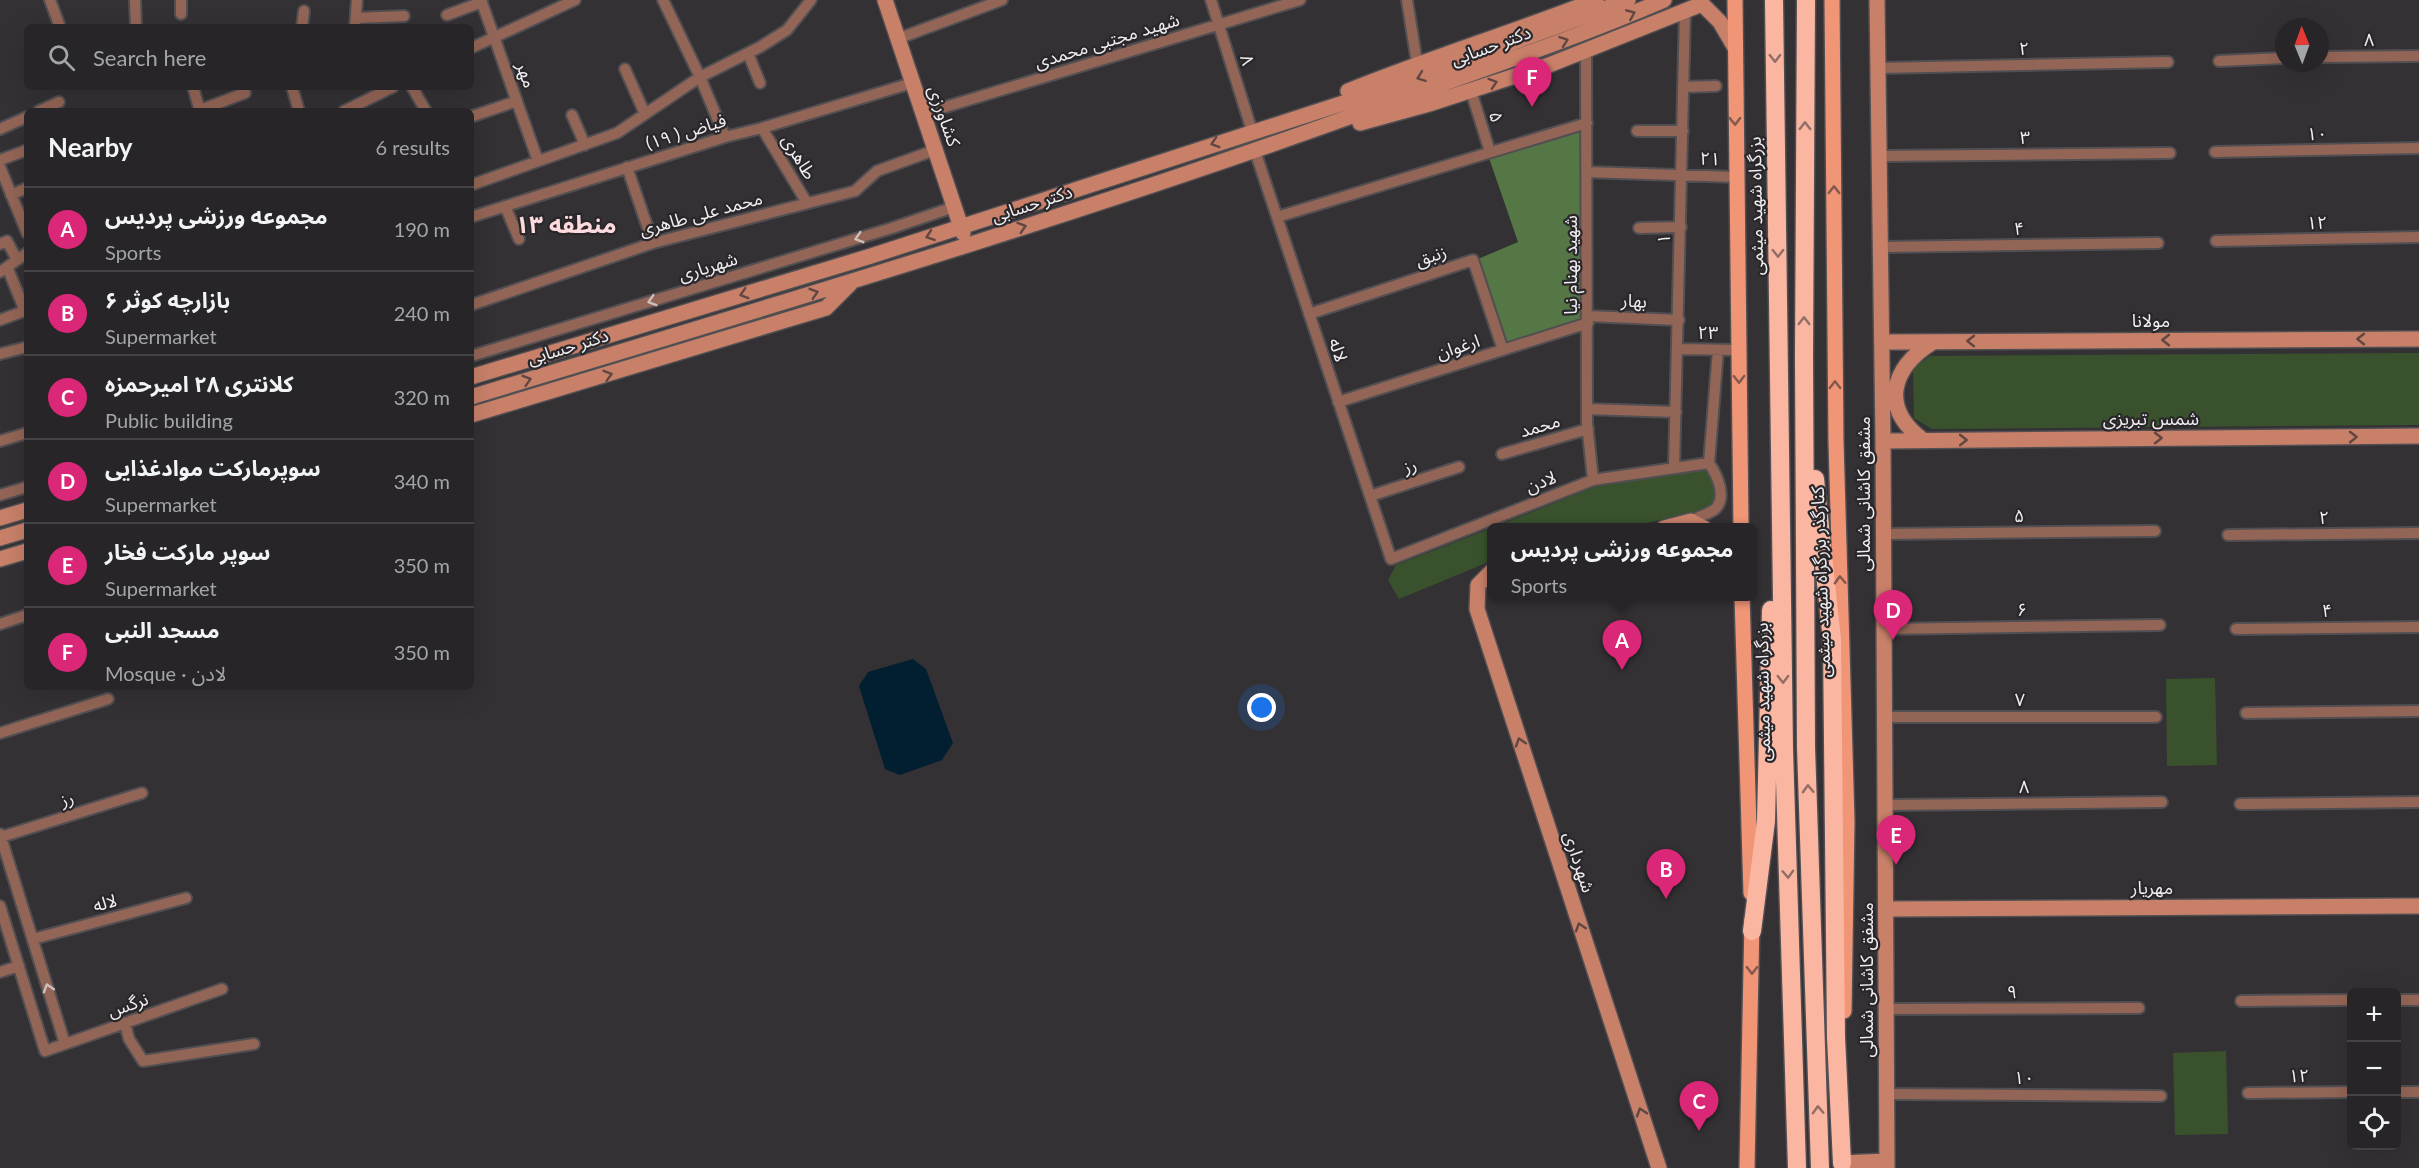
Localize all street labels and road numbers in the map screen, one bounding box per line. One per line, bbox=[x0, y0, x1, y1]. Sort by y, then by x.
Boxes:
street label: شهید مجتبی محمدی bbox=[1032, 8, 1182, 74]
street label: دکتر حسابی bbox=[1448, 20, 1534, 71]
street label: ۸ bbox=[2364, 28, 2374, 50]
street label: ۲ bbox=[2019, 37, 2029, 59]
street label: ۸ bbox=[1236, 52, 1260, 68]
street label: مهر bbox=[511, 58, 542, 91]
street label: کشاورزی bbox=[923, 82, 966, 150]
street label: فیاض ( ۱۹) bbox=[643, 108, 729, 155]
street label: ۵ bbox=[1485, 109, 1509, 125]
street label: ۱۰ bbox=[2306, 122, 2327, 144]
street label: ۳ bbox=[2020, 126, 2030, 148]
street label: طاهری bbox=[777, 130, 822, 183]
street label: بزرگراه شهید میثمی bbox=[1743, 136, 1768, 276]
street label: ۲۱ bbox=[1699, 146, 1721, 170]
street label: دکتر حسابی bbox=[988, 180, 1075, 227]
street label: محمد علی طاهری bbox=[637, 186, 765, 241]
street label: ۱۲ bbox=[2306, 211, 2327, 233]
street label: شهید بهنام نیا bbox=[1559, 215, 1585, 315]
street label: ۴ bbox=[2014, 217, 2024, 239]
street label: ۱ bbox=[1652, 234, 1674, 244]
street label: زنبق bbox=[1412, 240, 1449, 271]
street label: شهریاری bbox=[675, 247, 740, 286]
street label: بهار bbox=[1620, 288, 1648, 313]
street label: مولانا bbox=[2132, 309, 2170, 332]
street label: ۲۳ bbox=[1698, 321, 1719, 343]
street label: دکتر حسابی bbox=[524, 323, 611, 370]
street label: ارغوان bbox=[1433, 329, 1483, 364]
street label: لاله bbox=[1325, 335, 1353, 364]
street label: شمس تبریزی bbox=[2103, 407, 2199, 430]
street label: محمد bbox=[1517, 409, 1562, 441]
street label: مشفق کاشانی شمالی bbox=[1852, 416, 1875, 572]
street label: رز bbox=[1399, 453, 1420, 479]
street label: لادن bbox=[1522, 465, 1560, 498]
street label: کنارگذر بزرگراه شهید میثمی bbox=[1806, 485, 1835, 678]
street label: ۵ bbox=[2014, 504, 2024, 526]
street label: ۲ bbox=[2319, 506, 2329, 528]
street label: ۶ bbox=[2017, 598, 2027, 620]
street label: ۴ bbox=[2322, 599, 2332, 621]
street label: بزرگراه شهید میثمی bbox=[1750, 622, 1775, 762]
street label: ۷ bbox=[2015, 688, 2025, 710]
street label: ۸ bbox=[2019, 775, 2029, 797]
street label: رز bbox=[56, 786, 77, 812]
street label: شهرداری bbox=[1559, 828, 1600, 895]
street label: مهریار bbox=[2130, 876, 2173, 899]
street label: لاله bbox=[90, 888, 119, 916]
street label: مشفق کاشانی شمالی bbox=[1855, 902, 1878, 1058]
street label: ۹ bbox=[2007, 980, 2017, 1002]
street label: نرگس bbox=[104, 987, 151, 1022]
street label: ۱۲ bbox=[2288, 1064, 2309, 1086]
street label: ۱۰ bbox=[2014, 1066, 2034, 1088]

